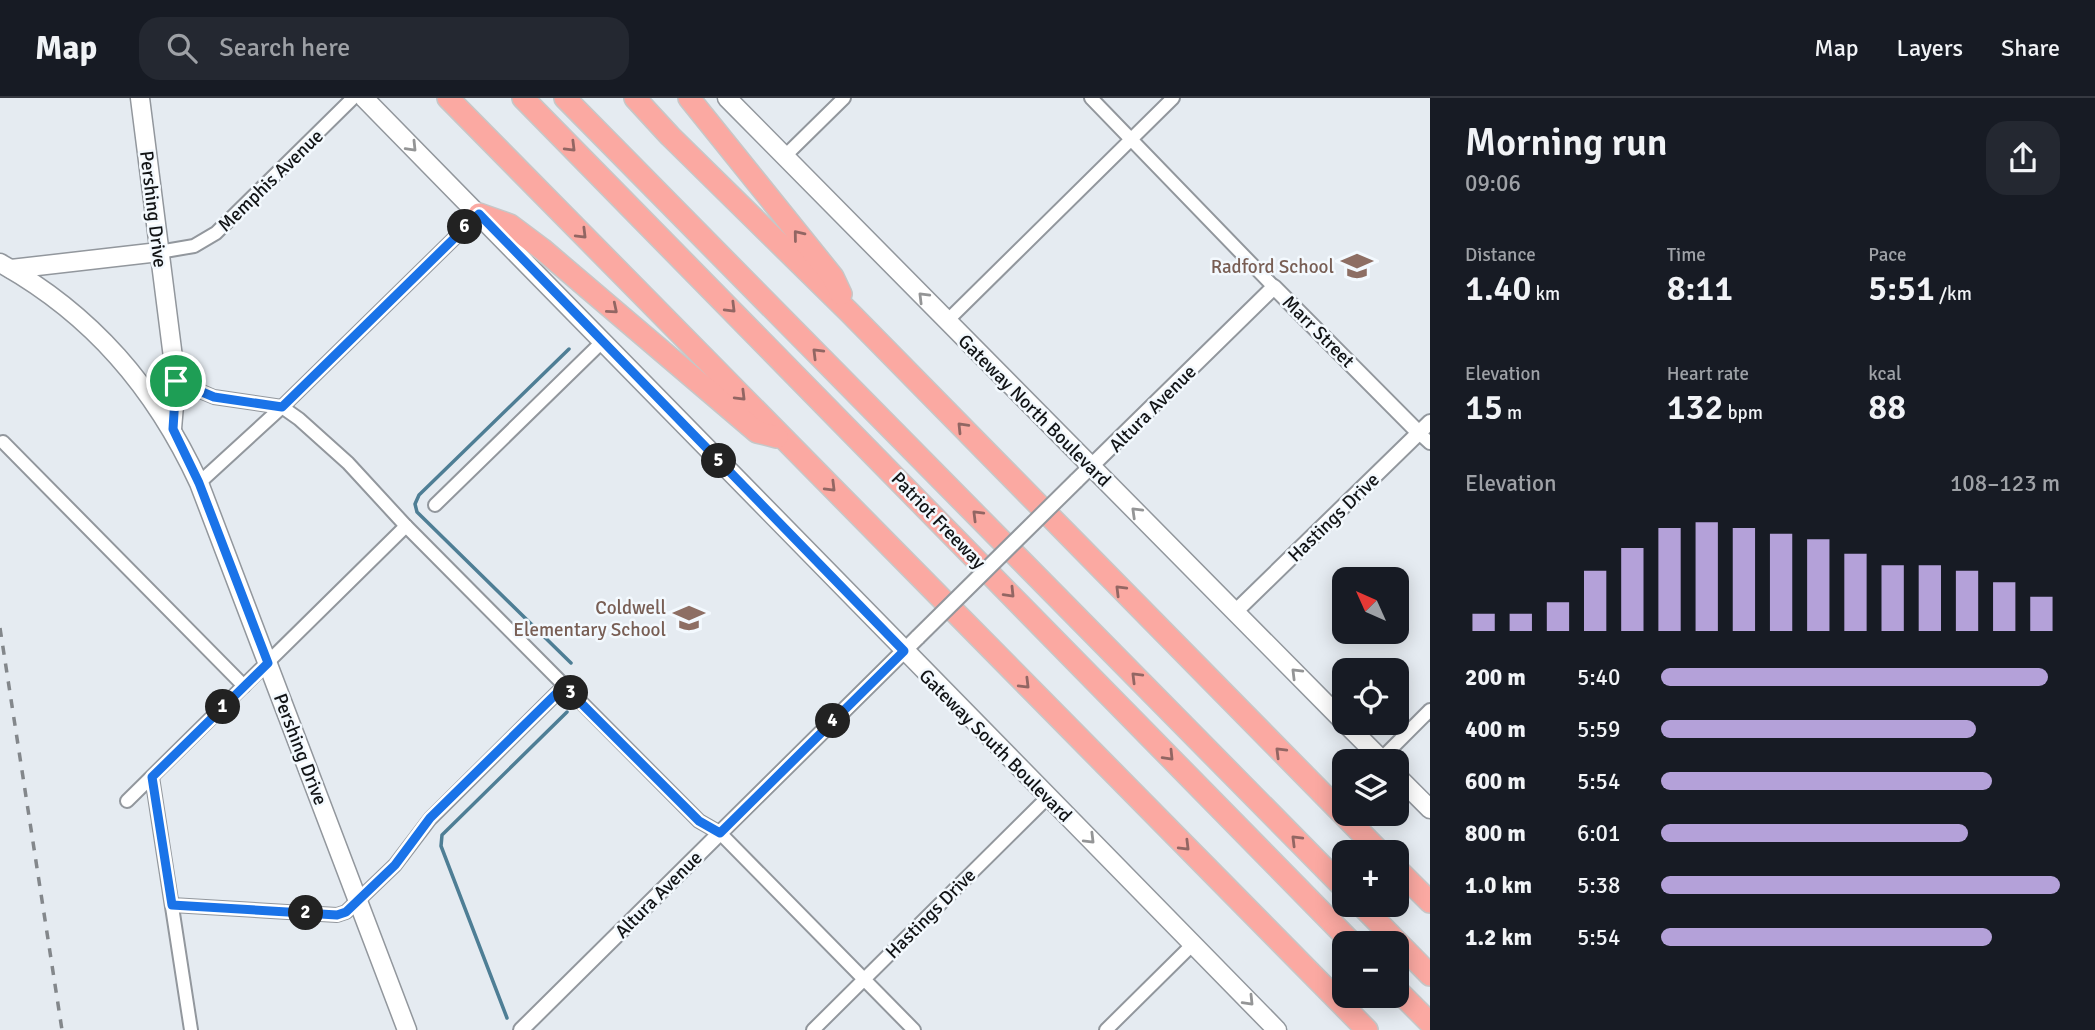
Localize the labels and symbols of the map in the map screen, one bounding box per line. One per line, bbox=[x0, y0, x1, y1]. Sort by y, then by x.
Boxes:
street label: Memphis Avenue bbox=[213, 124, 328, 237]
one-way arrow bbox=[562, 138, 575, 151]
one-way arrow bbox=[403, 139, 416, 152]
street label: Pershing Drive bbox=[134, 149, 172, 269]
pin: 6 bbox=[448, 209, 482, 244]
one-way arrow bbox=[573, 226, 586, 239]
one-way arrow bbox=[794, 230, 807, 242]
school or university icon: Radford School bbox=[1340, 249, 1374, 283]
place label: Radford School bbox=[1211, 255, 1334, 279]
street label: Marr Street bbox=[1277, 290, 1360, 373]
one-way arrow bbox=[918, 292, 931, 305]
one-way arrow bbox=[722, 300, 735, 313]
one-way arrow bbox=[605, 301, 618, 313]
street label: Gateway North Boulevard bbox=[953, 329, 1116, 492]
one-way arrow bbox=[813, 348, 826, 361]
pin bbox=[146, 351, 206, 411]
street label: Altura Avenue bbox=[1104, 360, 1201, 457]
one-way arrow bbox=[733, 388, 746, 401]
one-way arrow bbox=[957, 423, 970, 436]
pin: 5 bbox=[702, 444, 736, 478]
street label: Patriot Freeway bbox=[886, 467, 991, 574]
street label: Hastings Drive bbox=[1283, 468, 1385, 567]
one-way arrow bbox=[823, 478, 836, 491]
one-way arrow bbox=[1131, 507, 1144, 520]
one-way arrow bbox=[972, 511, 985, 524]
north arrow bbox=[1332, 567, 1409, 644]
one-way arrow bbox=[1002, 585, 1015, 598]
one-way arrow bbox=[1116, 585, 1129, 598]
place label: Coldwell Elementary School bbox=[513, 596, 666, 642]
school or university icon: Coldwell Elementary School bbox=[672, 601, 706, 635]
street label: Gateway South Boulevard bbox=[914, 664, 1077, 827]
one-way arrow bbox=[1291, 669, 1304, 682]
one-way arrow bbox=[1132, 673, 1145, 686]
pin: 3 bbox=[554, 676, 588, 710]
one-way arrow bbox=[1017, 676, 1029, 688]
pin: 1 bbox=[206, 690, 241, 724]
street label: Pershing Drive bbox=[268, 690, 332, 809]
pin: 4 bbox=[816, 704, 850, 738]
one-way arrow bbox=[1161, 747, 1174, 760]
one-way arrow bbox=[1276, 747, 1289, 760]
one-way arrow bbox=[1081, 831, 1094, 844]
one-way arrow bbox=[1291, 835, 1304, 848]
one-way arrow bbox=[1176, 838, 1189, 851]
street label: Altura Avenue bbox=[610, 846, 707, 943]
street label: Hastings Drive bbox=[880, 863, 981, 964]
pin: 2 bbox=[288, 896, 324, 930]
one-way arrow bbox=[1240, 993, 1253, 1006]

